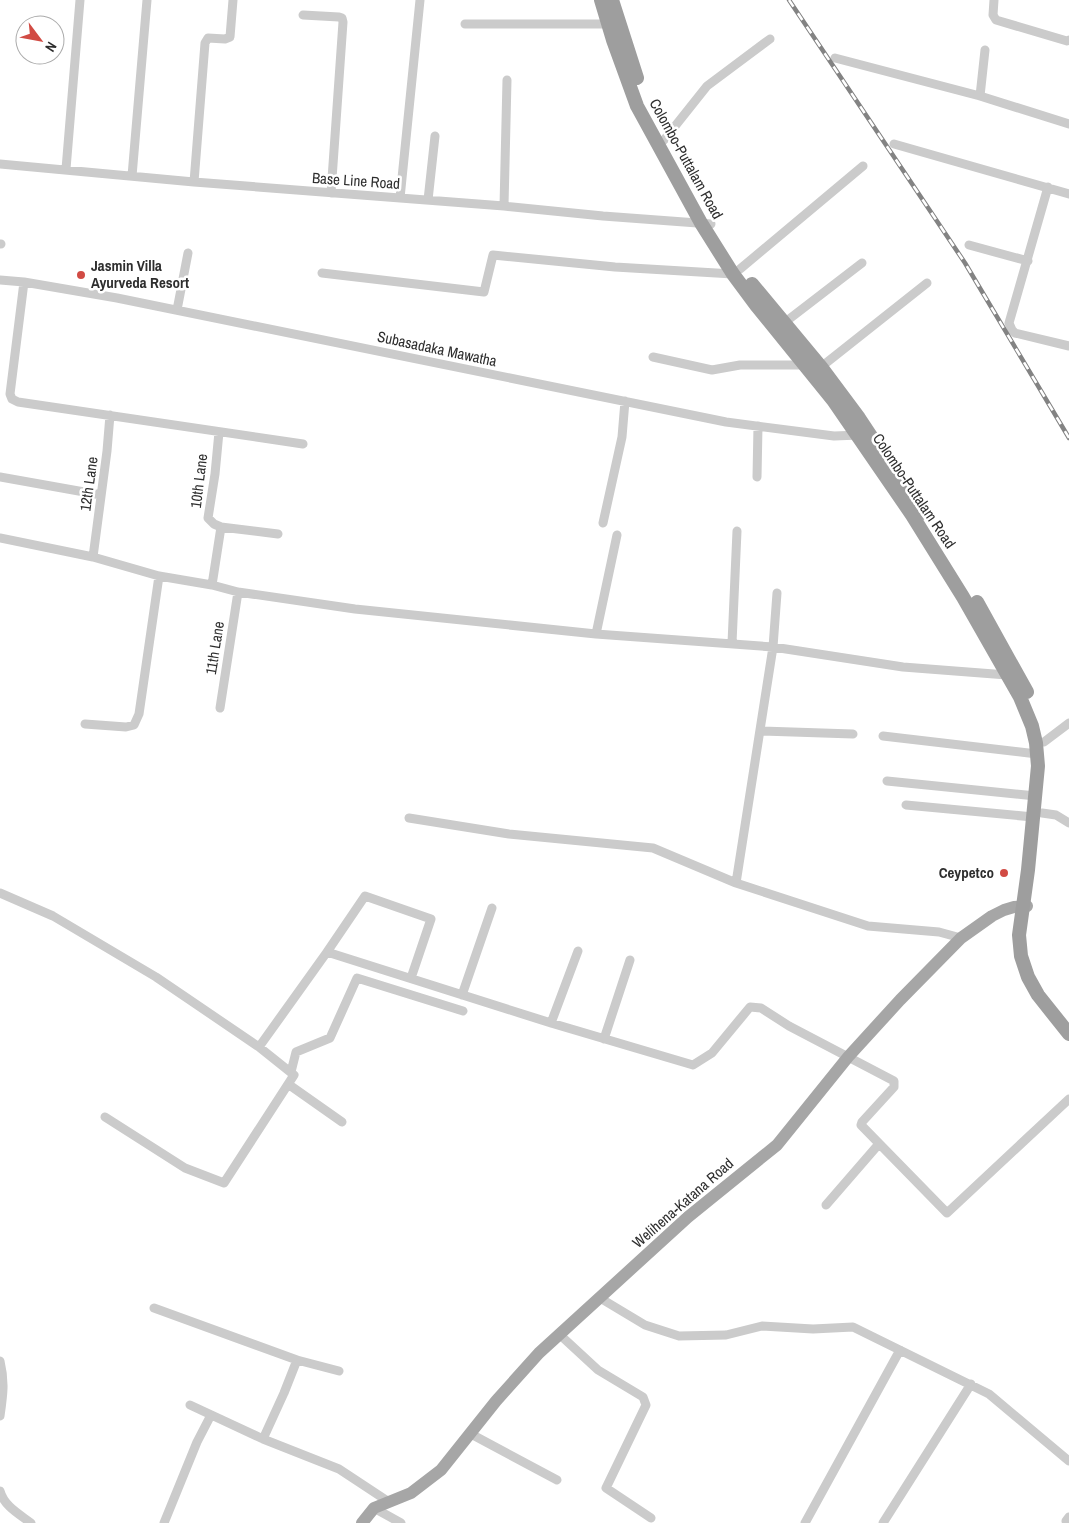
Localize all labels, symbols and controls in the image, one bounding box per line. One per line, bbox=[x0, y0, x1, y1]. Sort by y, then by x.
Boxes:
north arrow bbox=[15, 15, 65, 65]
text: N bbox=[41, 39, 61, 55]
street label: Colombo-Puttalam Road bbox=[645, 95, 728, 223]
street label: Base Line Road bbox=[311, 167, 401, 194]
place label: Jasmin Villa Ayurveda Resort bbox=[91, 255, 189, 293]
marker: Jasmin Villa Ayurveda Resort bbox=[75, 269, 87, 281]
street label: Subasadaka Mawatha bbox=[375, 326, 499, 371]
street label: Colombo-Puttalam Road bbox=[868, 429, 961, 552]
street label: 10th Lane bbox=[185, 452, 212, 509]
street label: 12th Lane bbox=[74, 455, 103, 512]
street label: 11th Lane bbox=[200, 620, 229, 676]
place label: Ceypetco bbox=[939, 862, 994, 883]
marker: Ceypetco bbox=[998, 867, 1010, 879]
street label: Welihena-Katana Road bbox=[628, 1153, 738, 1252]

